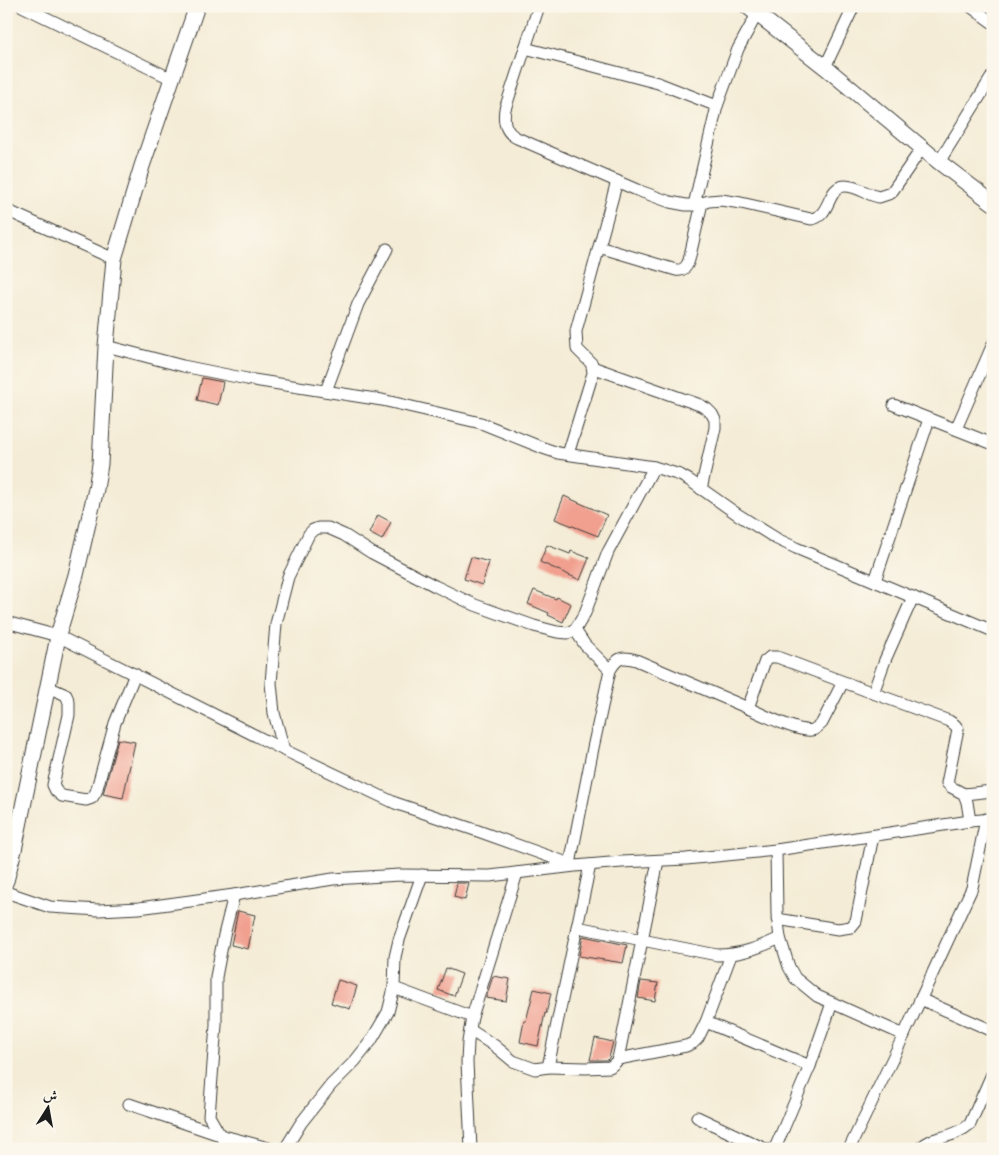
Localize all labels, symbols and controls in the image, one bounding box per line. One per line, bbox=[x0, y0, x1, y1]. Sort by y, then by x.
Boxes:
north arrow bbox=[22, 1082, 72, 1132]
text: ش bbox=[42, 1086, 59, 1105]

